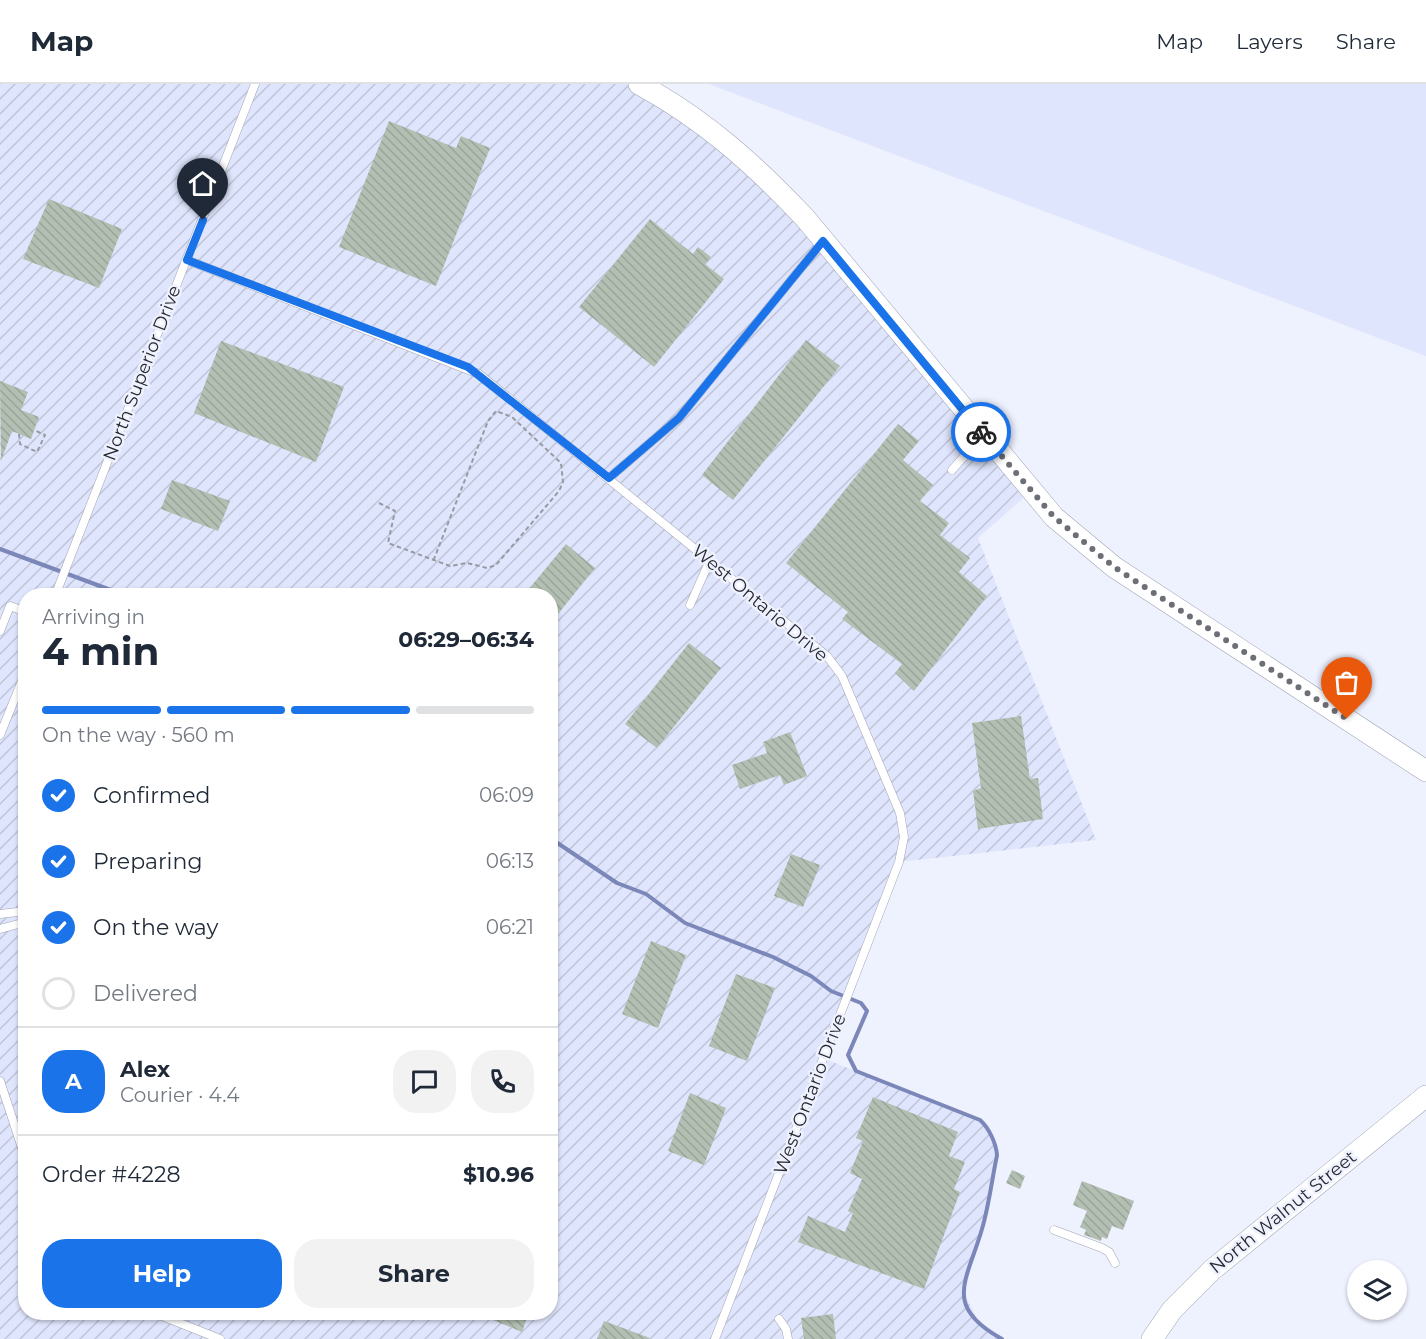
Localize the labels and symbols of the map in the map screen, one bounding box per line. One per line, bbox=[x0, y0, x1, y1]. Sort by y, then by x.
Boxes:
pin bbox=[177, 158, 228, 220]
street label: North Superior Drive bbox=[98, 282, 186, 464]
courier bbox=[951, 402, 1011, 462]
street label: West Ontario Drive bbox=[688, 540, 833, 666]
pin bbox=[1321, 657, 1372, 719]
street label: West Ontario Drive bbox=[769, 1010, 851, 1178]
street label: North Walnut Street bbox=[1205, 1146, 1361, 1278]

